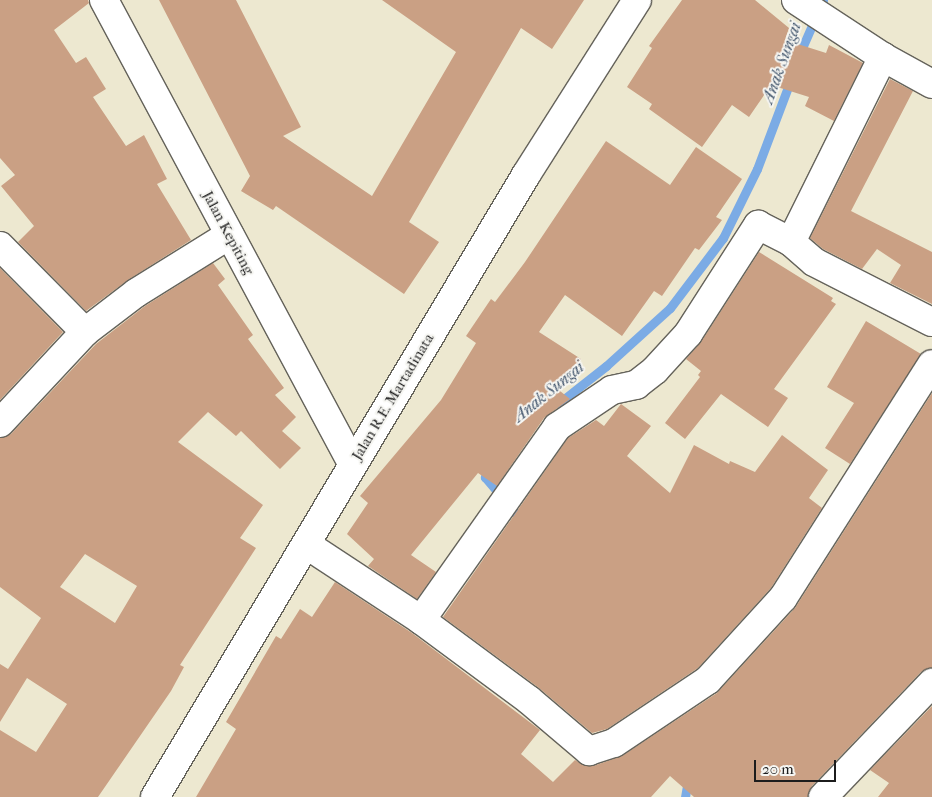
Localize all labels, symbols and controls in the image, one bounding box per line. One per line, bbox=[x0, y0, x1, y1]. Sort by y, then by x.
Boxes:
water label: Anak Sungai bbox=[758, 20, 806, 106]
street label: Jalan Kepiting bbox=[198, 188, 258, 278]
street label: Jalan R.E. Martadinata bbox=[348, 330, 438, 464]
water label: Anak Sungai bbox=[510, 358, 588, 426]
scale bar bbox=[757, 750, 840, 782]
text: 20 m bbox=[762, 760, 794, 778]

